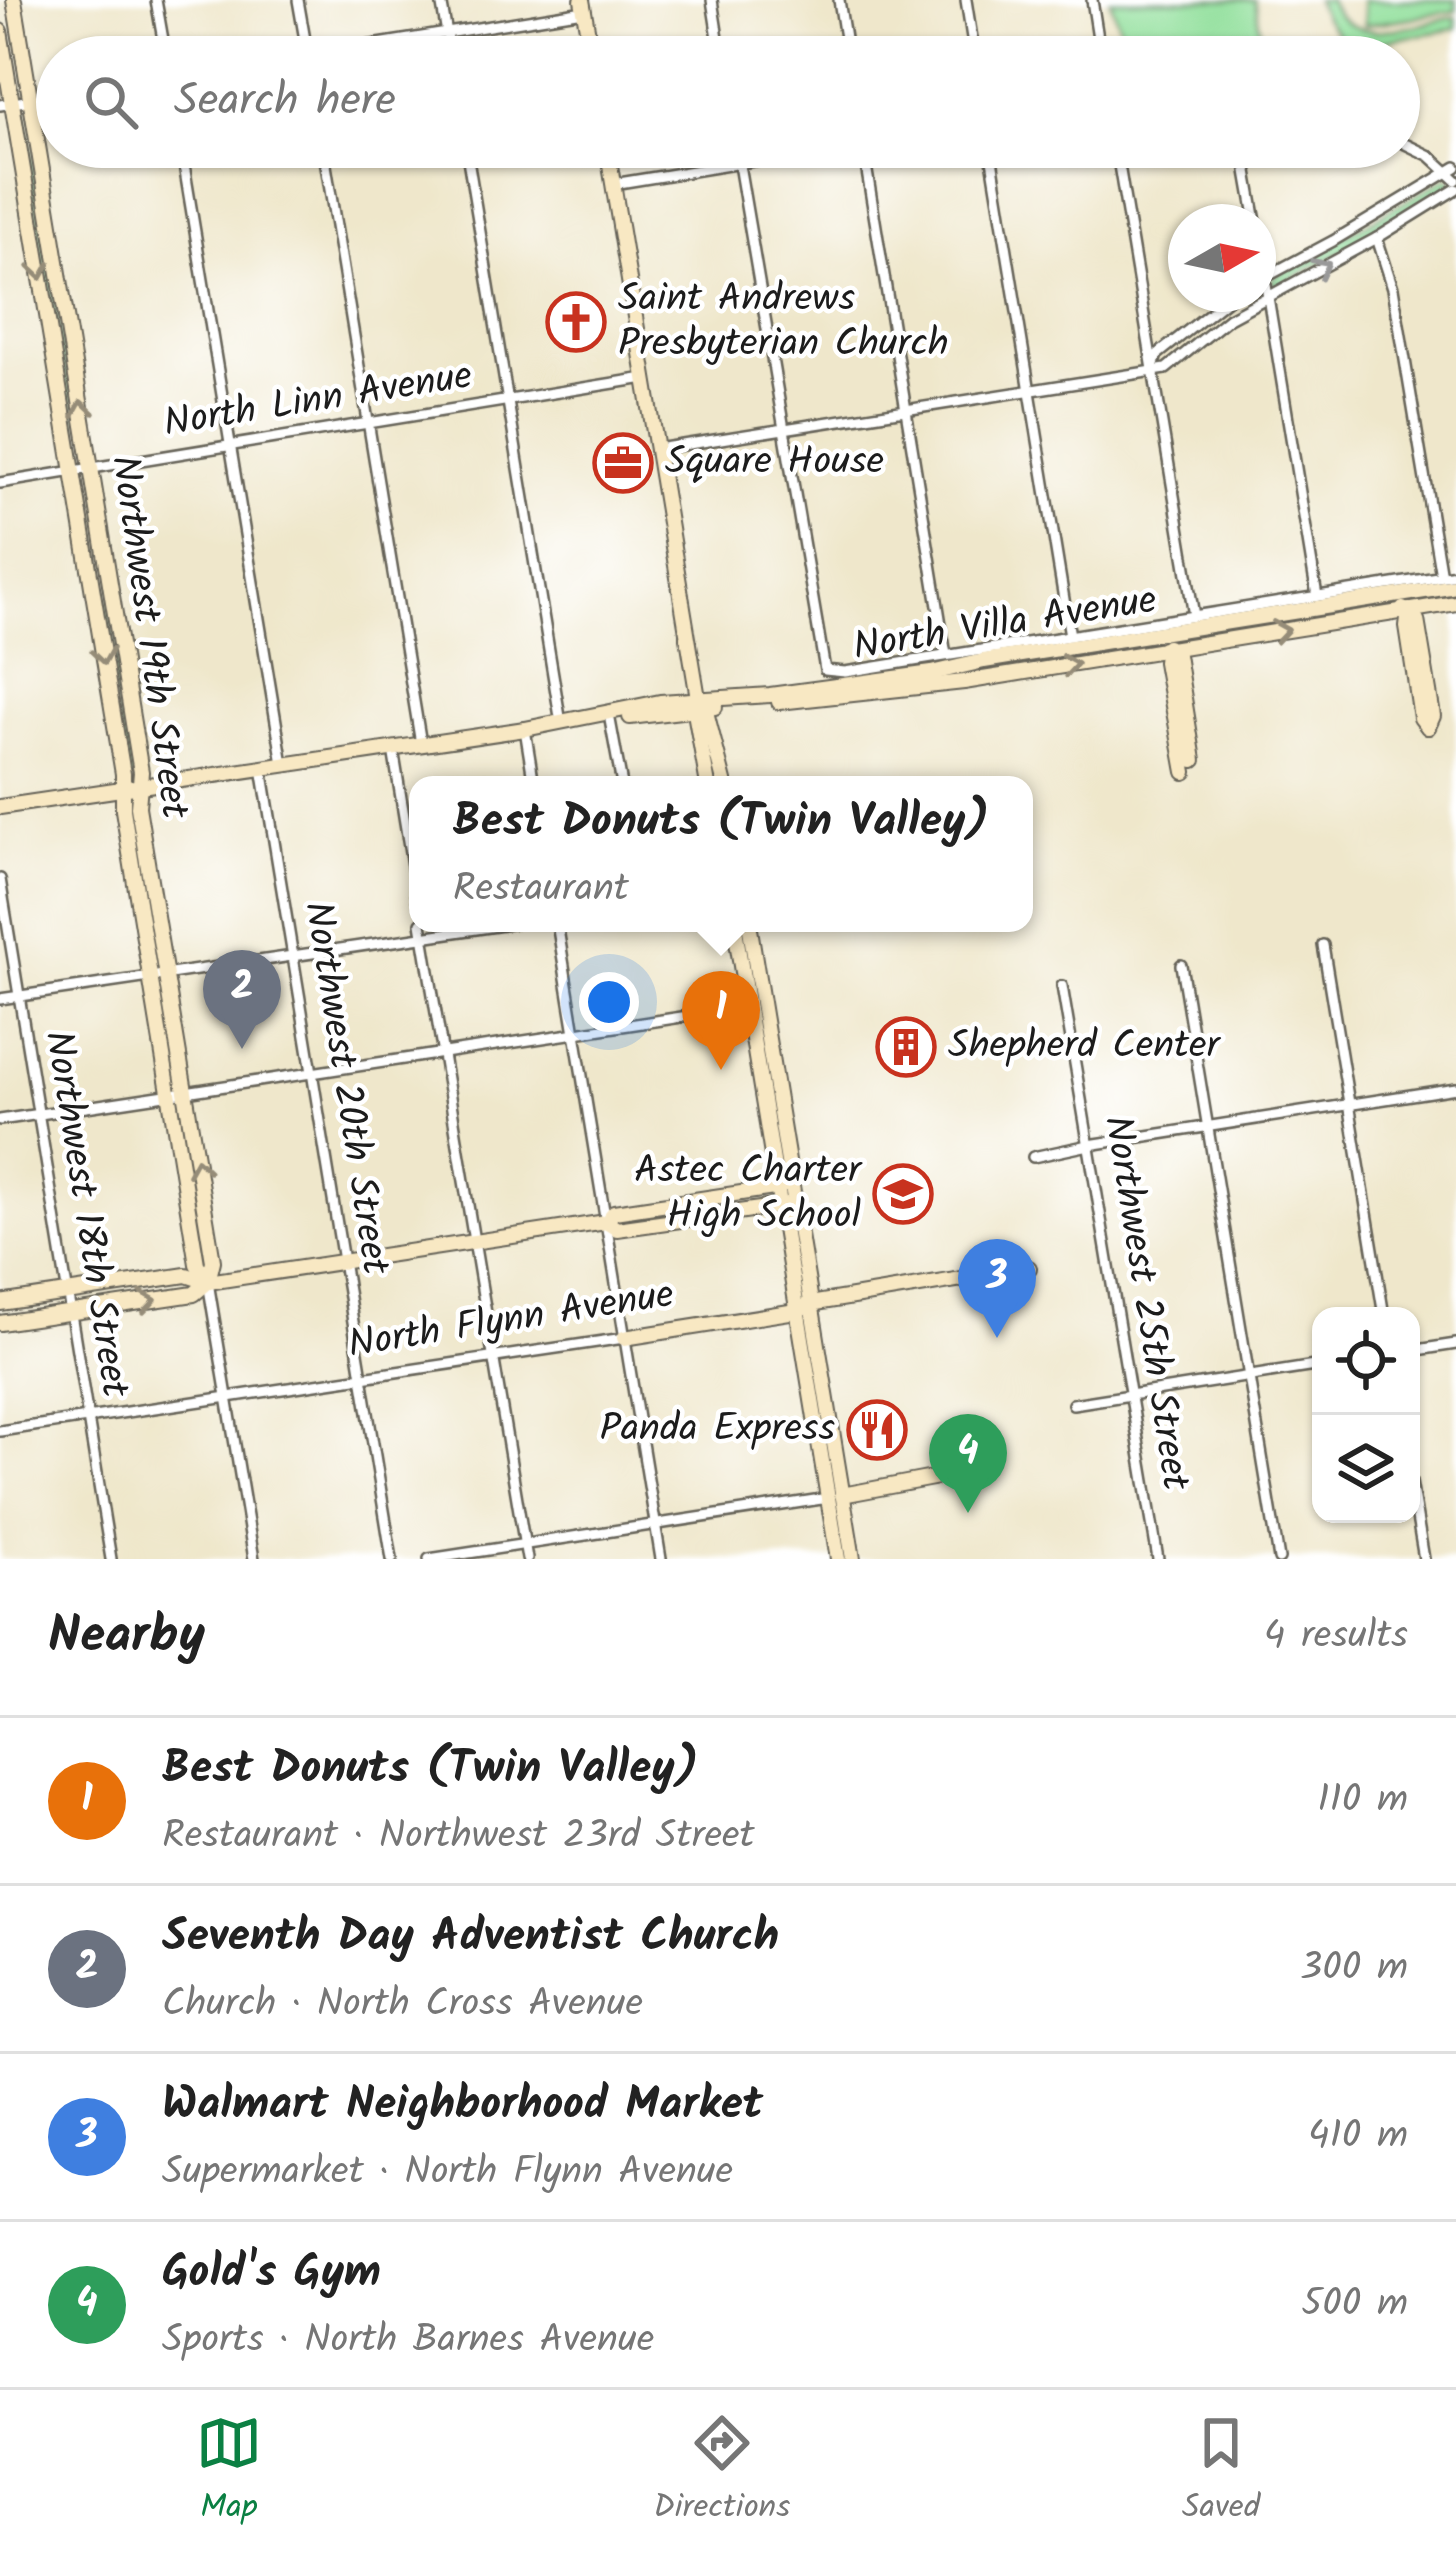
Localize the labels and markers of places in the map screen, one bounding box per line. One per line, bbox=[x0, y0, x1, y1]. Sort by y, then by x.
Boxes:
place label: Saint Andrews Presbyterian Church bbox=[618, 269, 949, 376]
church icon: Saint Andrews Presbyterian Church bbox=[545, 291, 607, 353]
office icon: Square House bbox=[592, 432, 654, 494]
place label: Square House bbox=[665, 432, 884, 494]
pin: 2 bbox=[203, 950, 281, 1049]
pin: 1 bbox=[682, 971, 760, 1070]
building icon: Shepherd Center bbox=[875, 1016, 937, 1078]
place label: Shepherd Center bbox=[948, 1016, 1222, 1078]
place label: Astec Charter High School bbox=[634, 1141, 863, 1248]
school or university icon: Astec Charter High School bbox=[872, 1163, 934, 1225]
pin: 3 bbox=[958, 1239, 1036, 1338]
place label: Panda Express bbox=[600, 1399, 835, 1461]
restaurant icon: Panda Express bbox=[846, 1399, 908, 1461]
pin: 4 bbox=[929, 1414, 1007, 1513]

